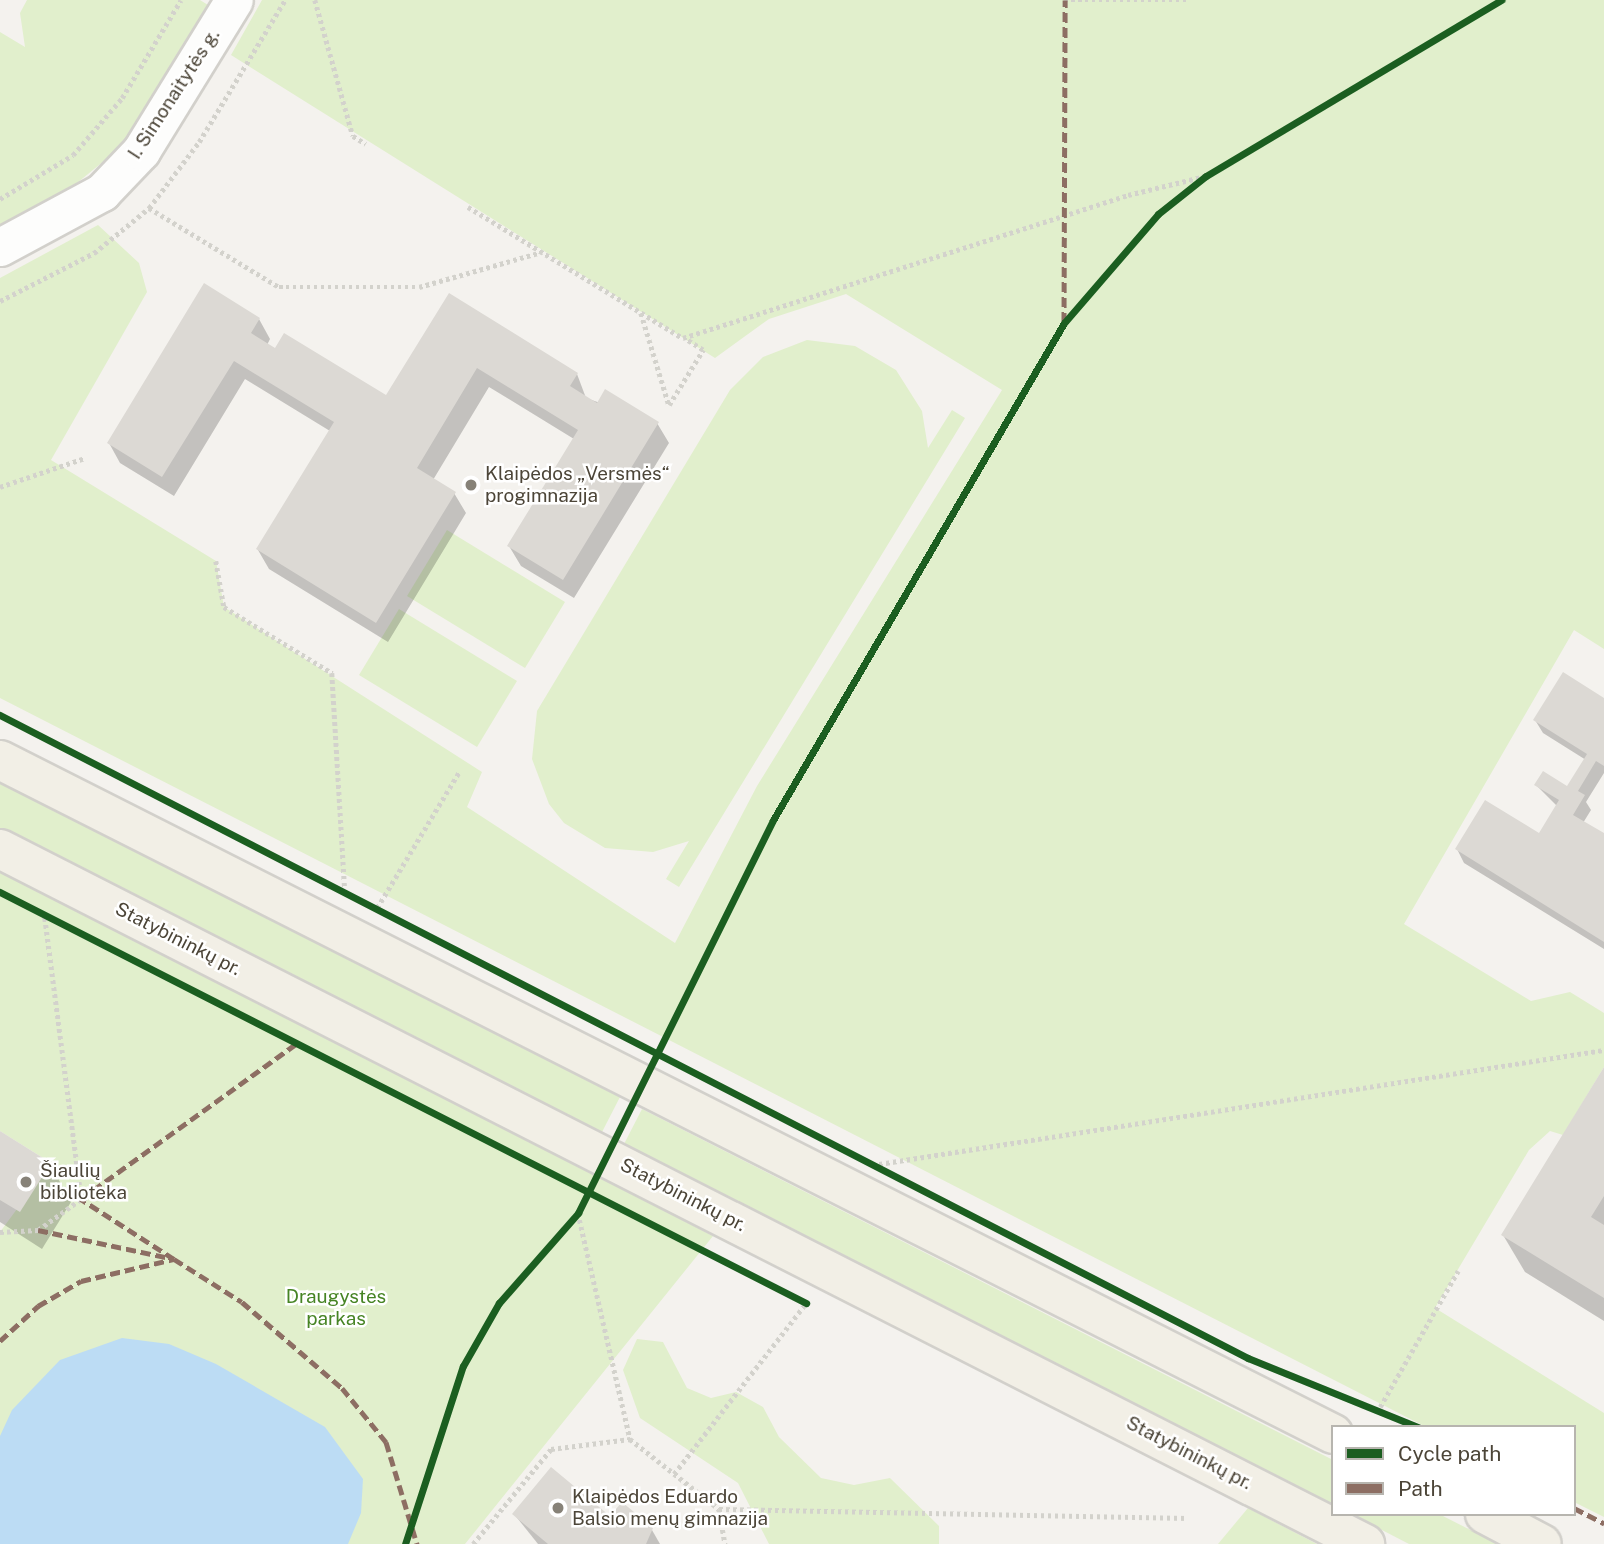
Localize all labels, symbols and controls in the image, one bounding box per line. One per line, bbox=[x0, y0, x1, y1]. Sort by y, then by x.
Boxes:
street label: I. Simonaitytės g. bbox=[123, 25, 225, 163]
place label: Klaipėdos „Versmės“ progimnazija bbox=[485, 463, 670, 507]
marker: Klaipėdos „Versmės“ progimnazija bbox=[463, 477, 479, 493]
street label: Statybininkų pr. bbox=[111, 898, 245, 980]
street label: Statybininkų pr. bbox=[616, 1154, 750, 1236]
place label: Šiaulių biblioteka bbox=[40, 1160, 127, 1204]
marker: Šiaulių biblioteka bbox=[18, 1174, 34, 1190]
park label: Draugystės parkas bbox=[286, 1286, 386, 1330]
street label: Statybininkų pr. bbox=[1122, 1412, 1256, 1494]
legend bbox=[1331, 1425, 1576, 1516]
text: Cycle path bbox=[1398, 1441, 1501, 1466]
text: Path bbox=[1398, 1476, 1443, 1501]
place label: Klaipėdos Eduardo Balsio menų gimnazija bbox=[572, 1486, 768, 1530]
marker: Klaipėdos Eduardo Balsio menų gimnazija bbox=[550, 1500, 566, 1516]

